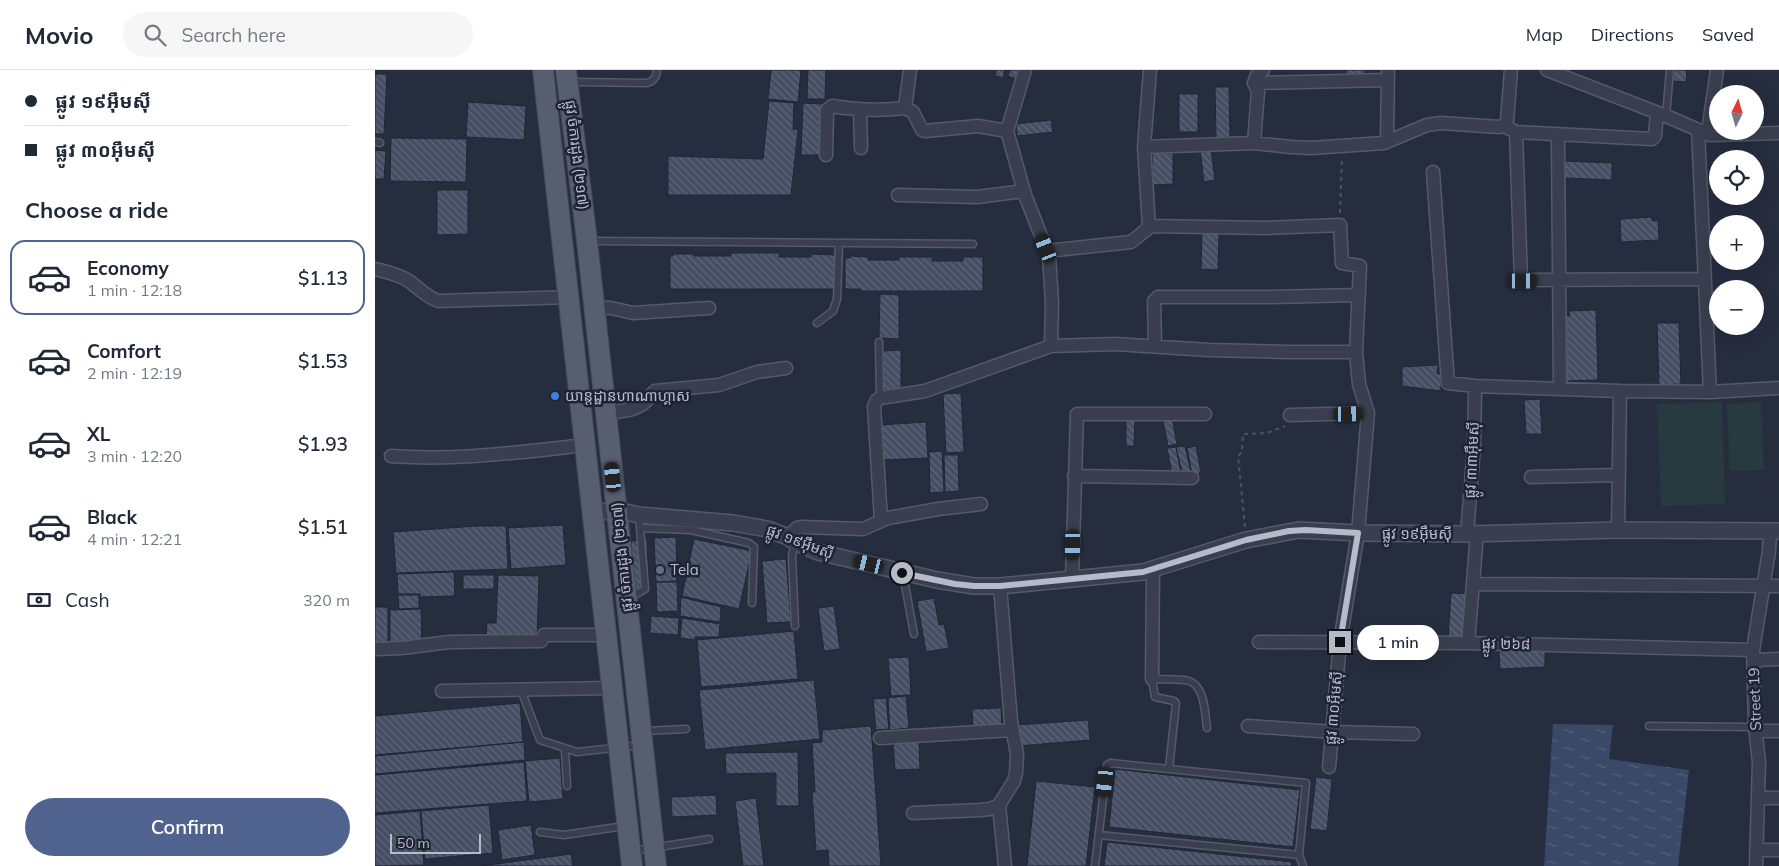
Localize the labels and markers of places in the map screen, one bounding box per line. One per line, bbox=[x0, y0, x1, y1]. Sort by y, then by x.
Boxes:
place label: យាន្ដដ្ឋានហាណាហ្គាស bbox=[565, 386, 690, 405]
marker: យាន្ដដ្ឋានហាណាហ្គាស bbox=[549, 390, 561, 402]
place label: Tela bbox=[670, 560, 699, 579]
marker: Tela bbox=[654, 564, 666, 576]

